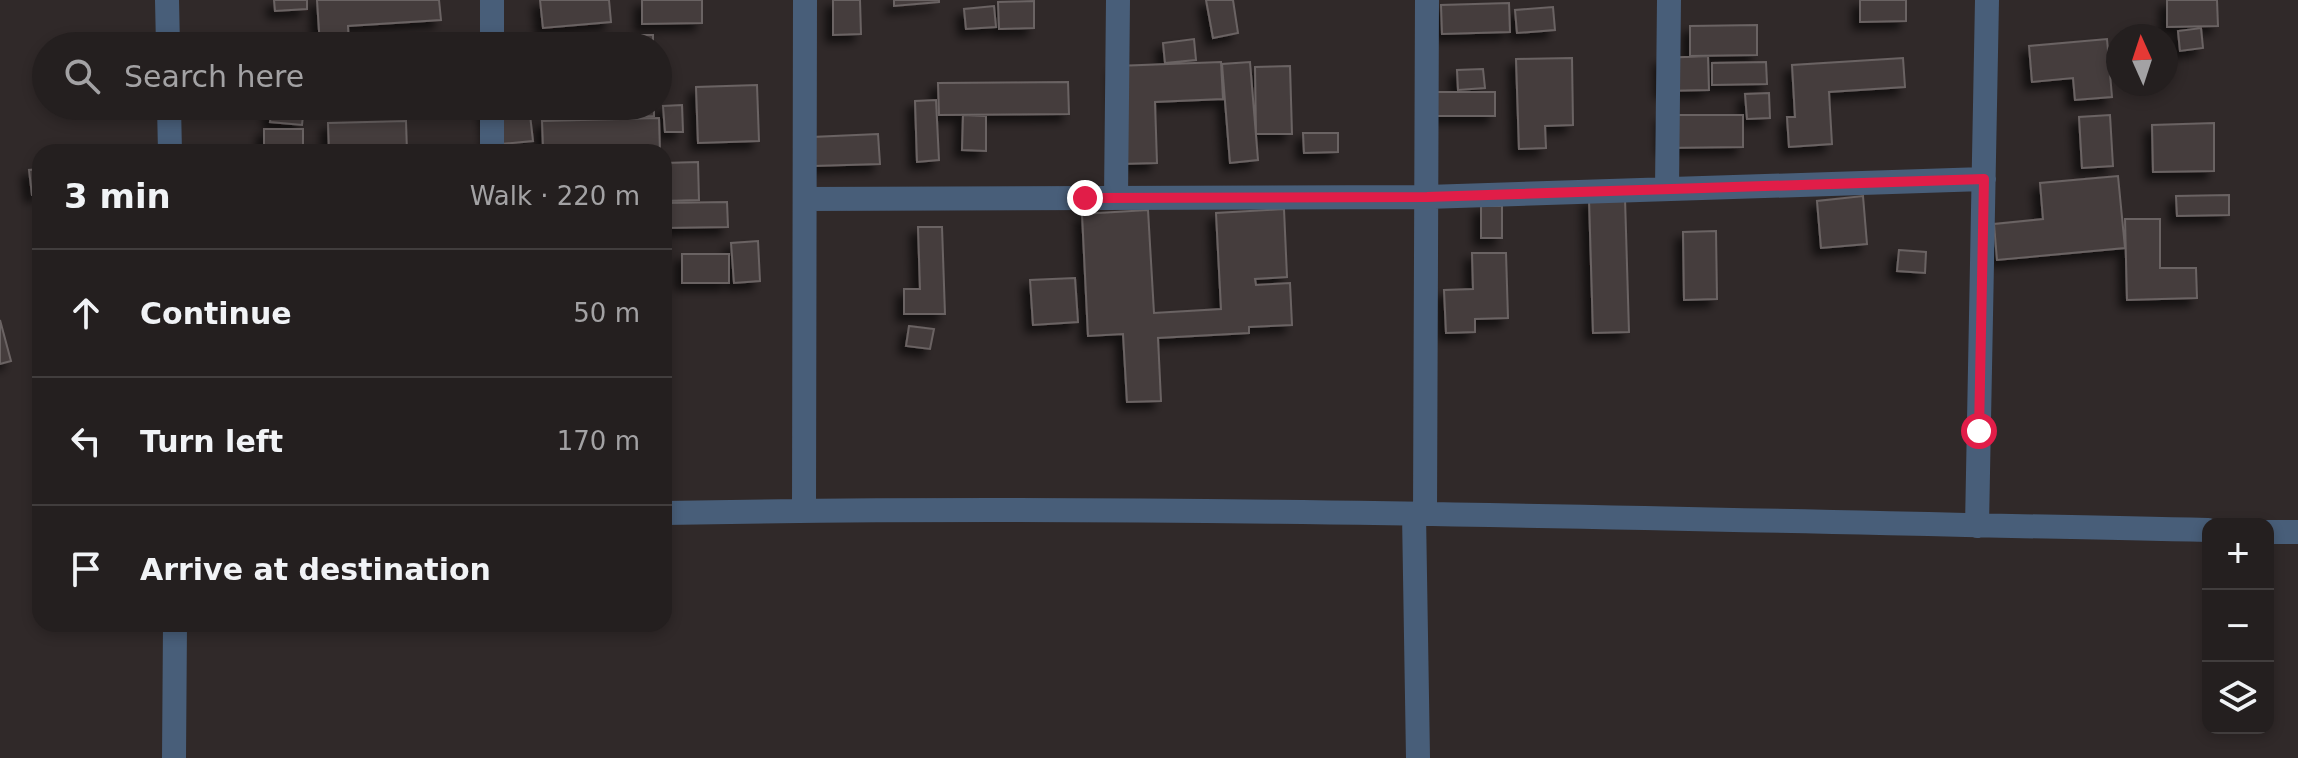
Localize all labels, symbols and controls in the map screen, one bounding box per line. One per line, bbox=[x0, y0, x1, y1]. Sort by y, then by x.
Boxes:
north arrow bbox=[2106, 24, 2178, 96]
search box bbox=[32, 32, 672, 120]
icon: search bbox=[60, 54, 104, 98]
text: Search here bbox=[124, 59, 304, 94]
text: 3 min bbox=[64, 176, 171, 216]
route end bbox=[1067, 180, 1103, 216]
text: Walk · 220 m bbox=[470, 181, 640, 211]
icon: ahead bbox=[64, 291, 108, 335]
text: Continue bbox=[140, 296, 292, 331]
text: 50 m bbox=[573, 298, 640, 328]
route start bbox=[1961, 413, 1997, 449]
icon: left bbox=[64, 419, 108, 463]
text: Turn left bbox=[140, 424, 283, 459]
text: 170 m bbox=[557, 426, 640, 456]
map controls bbox=[2202, 518, 2274, 734]
button: + bbox=[2202, 518, 2274, 590]
icon: arrive bbox=[64, 547, 108, 591]
text: Arrive at destination bbox=[140, 552, 491, 587]
button: − bbox=[2202, 590, 2274, 662]
button: layers bbox=[2202, 662, 2274, 734]

